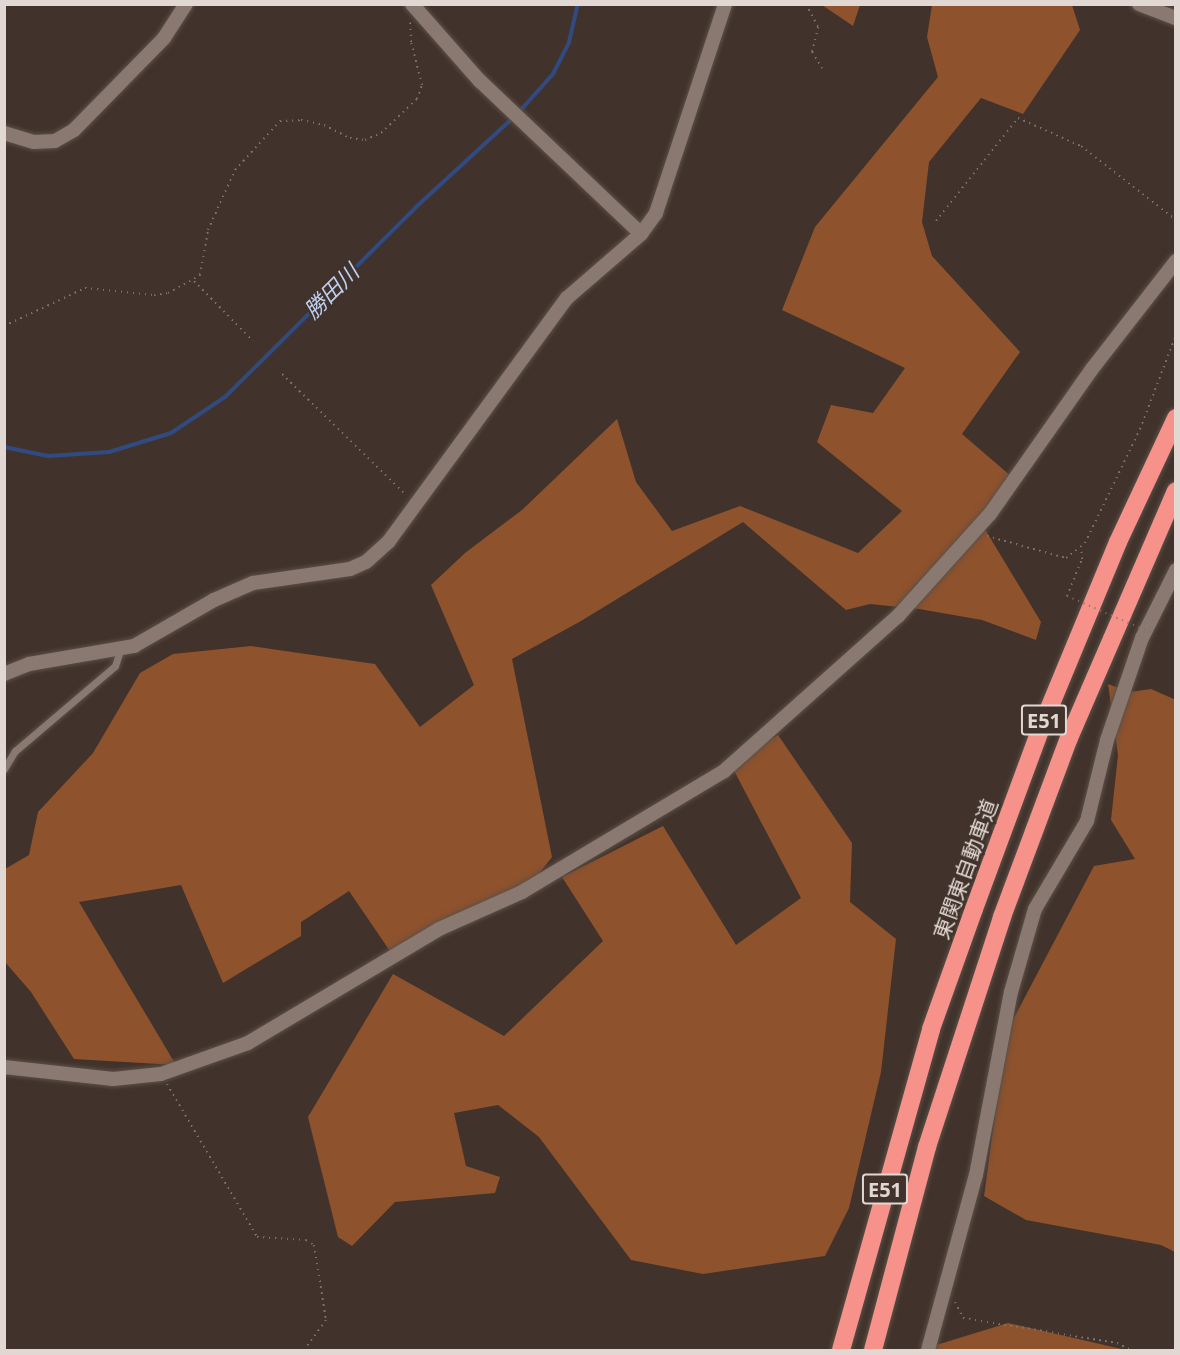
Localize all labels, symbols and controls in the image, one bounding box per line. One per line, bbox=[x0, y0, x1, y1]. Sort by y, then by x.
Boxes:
water label: 勝田川 bbox=[298, 258, 364, 324]
road number: E51 bbox=[1020, 703, 1068, 737]
street label: 東関東自動車道 bbox=[928, 796, 1002, 942]
road number: E51 bbox=[861, 1172, 909, 1206]

